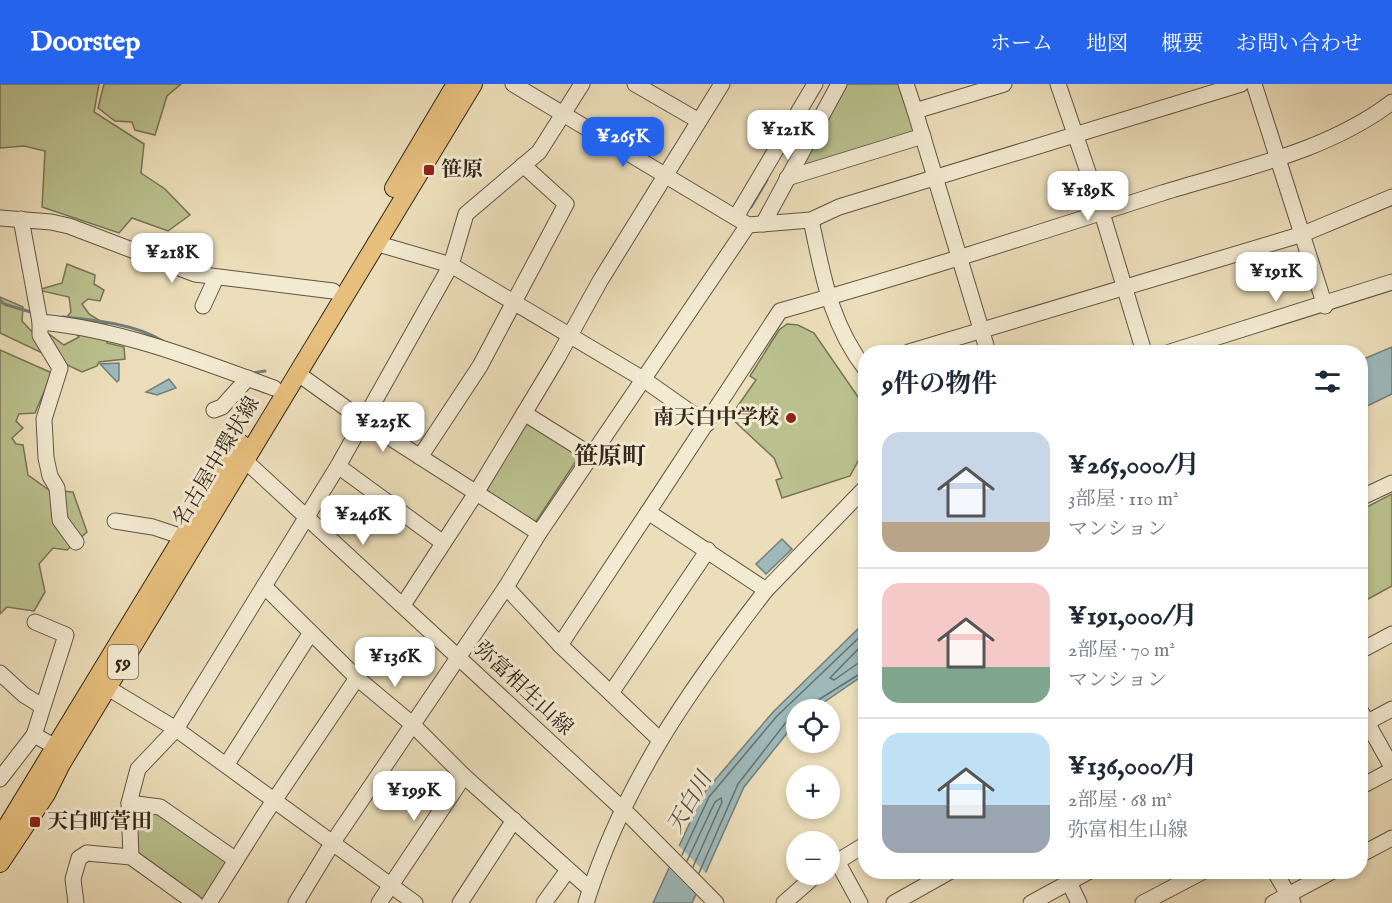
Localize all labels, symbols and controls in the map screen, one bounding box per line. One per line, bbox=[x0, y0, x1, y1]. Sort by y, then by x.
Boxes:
text: Doorstep bbox=[30, 25, 140, 60]
text: ホーム bbox=[990, 31, 1053, 58]
text: 地図 bbox=[1086, 31, 1128, 58]
text: 概要 bbox=[1161, 31, 1203, 58]
text: お問い合わせ bbox=[1236, 31, 1362, 58]
pin: ¥121K bbox=[746, 110, 830, 161]
pin: ¥265K bbox=[581, 117, 665, 168]
text: ¥121K bbox=[761, 117, 815, 142]
text: ¥265K bbox=[596, 124, 650, 149]
place label: 笹原 bbox=[441, 157, 483, 184]
marker: 笹原 bbox=[422, 163, 436, 177]
pin: ¥189K bbox=[1046, 171, 1130, 222]
text: ¥189K bbox=[1061, 178, 1115, 203]
pin: ¥218K bbox=[130, 233, 214, 284]
text: ¥218K bbox=[145, 240, 199, 265]
pin: ¥191K bbox=[1234, 252, 1318, 303]
text: ¥191K bbox=[1250, 259, 1302, 284]
icon: filters bbox=[1311, 365, 1344, 398]
text: 9件の物件 bbox=[882, 368, 997, 401]
street label: 名古屋中環状線 bbox=[168, 392, 266, 532]
pin: ¥225K bbox=[341, 402, 425, 453]
place label: 南天白中学校 bbox=[653, 405, 779, 432]
text: ¥225K bbox=[356, 409, 411, 434]
marker: 南天白中学校 bbox=[784, 411, 798, 425]
district label: 笹原町 bbox=[574, 442, 646, 473]
text: ¥265,000/月 bbox=[1068, 449, 1200, 482]
icon: home bbox=[930, 456, 1002, 528]
text: 3部屋 · 110 m² bbox=[1068, 487, 1179, 512]
pin: ¥246K bbox=[321, 495, 405, 546]
text: ¥246K bbox=[335, 502, 391, 527]
text: マンション bbox=[1068, 517, 1167, 542]
text: ¥191,000/月 bbox=[1068, 600, 1198, 633]
icon: home bbox=[930, 607, 1002, 679]
street label: 弥富相生山線 bbox=[468, 636, 578, 742]
pin: ¥136K bbox=[353, 637, 437, 688]
text: 2部屋 · 70 m² bbox=[1068, 638, 1175, 663]
text: ¥136K bbox=[369, 644, 421, 669]
road number: 59 bbox=[108, 645, 138, 679]
text: マンション bbox=[1068, 668, 1167, 693]
map controls bbox=[786, 699, 840, 885]
button: locate bbox=[786, 699, 840, 753]
text: ¥136,000/月 bbox=[1068, 750, 1197, 783]
icon: home bbox=[930, 757, 1002, 829]
button: + bbox=[786, 765, 840, 819]
water label: 天白川 bbox=[661, 766, 720, 839]
pin: ¥199K bbox=[372, 771, 456, 822]
text: ¥199K bbox=[387, 778, 441, 803]
text: 2部屋 · 68 m² bbox=[1068, 788, 1172, 813]
place label: 天白町菅田 bbox=[47, 809, 152, 836]
marker: 天白町菅田 bbox=[28, 815, 42, 829]
text: 弥富相生山線 bbox=[1068, 818, 1188, 843]
button: − bbox=[786, 831, 840, 885]

